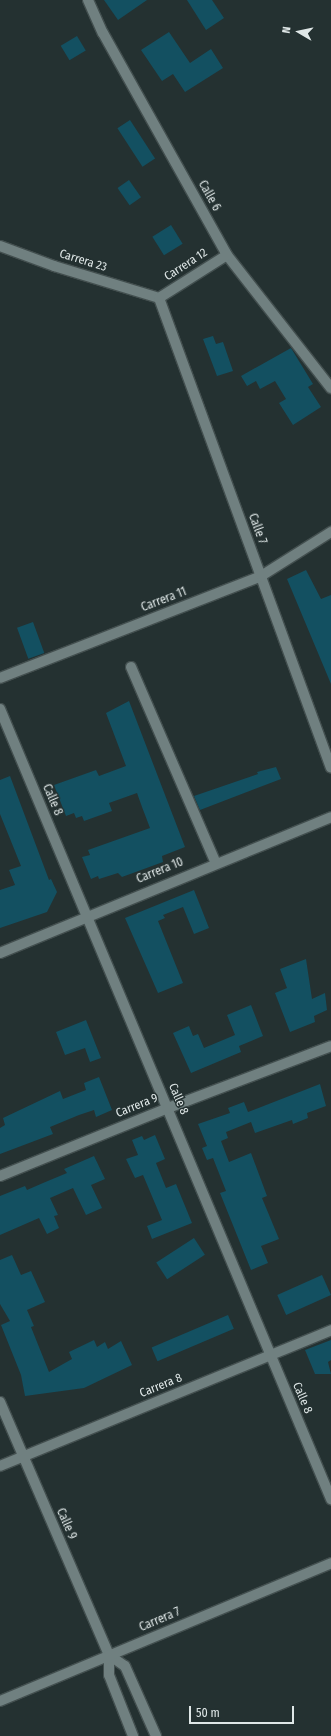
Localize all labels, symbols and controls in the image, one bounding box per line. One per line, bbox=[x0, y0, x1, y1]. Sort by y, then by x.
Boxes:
north arrow bbox=[279, 12, 319, 52]
text: N bbox=[280, 26, 294, 34]
street label: Calle 6 bbox=[195, 178, 223, 214]
street label: Carrera 12 bbox=[162, 246, 210, 284]
street label: Carrera 23 bbox=[57, 247, 109, 275]
street label: Calle 7 bbox=[245, 512, 269, 546]
street label: Carrera 11 bbox=[139, 585, 189, 615]
street label: Calle 8 bbox=[39, 782, 65, 818]
street label: Carrera 10 bbox=[134, 855, 186, 887]
street label: Calle 8 bbox=[165, 1081, 191, 1117]
street label: Carrera 9 bbox=[114, 1091, 160, 1121]
street label: Carrera 8 bbox=[138, 1371, 184, 1401]
street label: Calle 8 bbox=[289, 1380, 315, 1416]
street label: Calle 9 bbox=[53, 1506, 79, 1542]
street label: Carrera 7 bbox=[137, 1605, 183, 1635]
scale bar bbox=[191, 1698, 296, 1724]
text: 50 m bbox=[196, 1706, 220, 1720]

